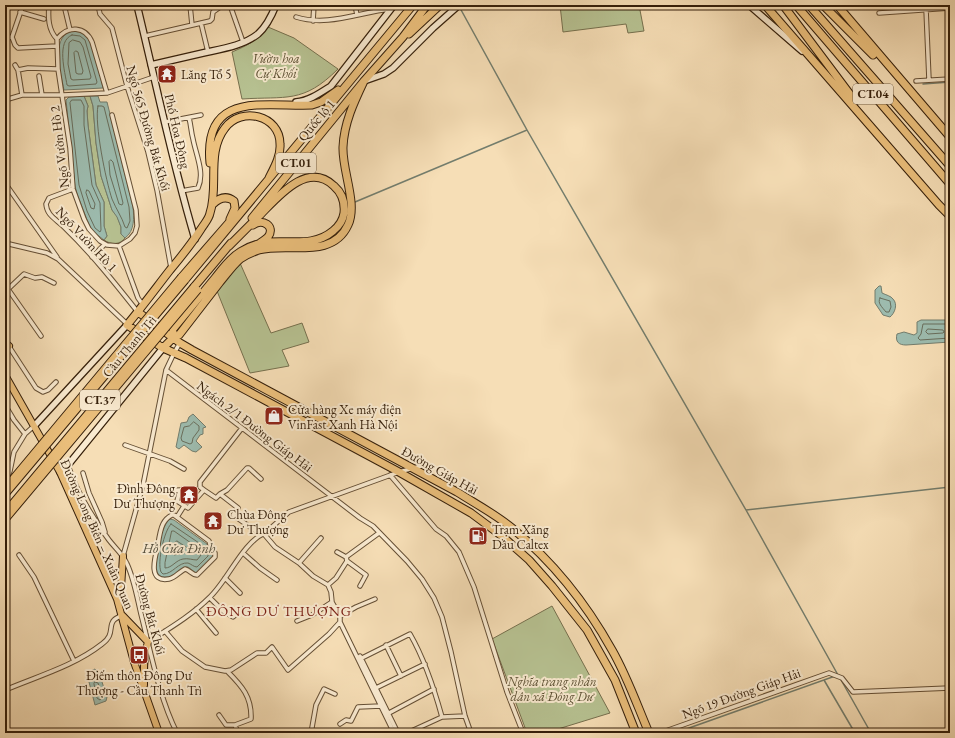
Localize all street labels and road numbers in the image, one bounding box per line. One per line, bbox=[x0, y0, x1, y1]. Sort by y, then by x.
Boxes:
street label: Ngõ 565 Đường Bát Khối bbox=[122, 63, 175, 193]
road number: CT.04 bbox=[853, 84, 893, 104]
street label: Phố Hoa Động bbox=[161, 92, 194, 170]
street label: Quốc lộ 1 bbox=[294, 96, 339, 145]
street label: Ngõ Vườn Hồ 2 bbox=[46, 104, 73, 189]
road number: CT.01 bbox=[276, 153, 316, 173]
street label: Ngõ Vườn Hồ 1 bbox=[52, 203, 121, 275]
street label: Cầu Thanh Trì bbox=[99, 312, 160, 381]
street label: Ngách 2/1 Đường Giáp Hải bbox=[193, 377, 316, 476]
road number: CT.37 bbox=[80, 390, 120, 410]
street label: Đường Giáp Hải bbox=[399, 442, 481, 498]
street label: Đường Long Biên – Xuân Quan bbox=[57, 456, 138, 612]
street label: Đường Bát Khối bbox=[132, 572, 170, 657]
street label: Ngõ 19 Đường Giáp Hải bbox=[680, 664, 803, 723]

